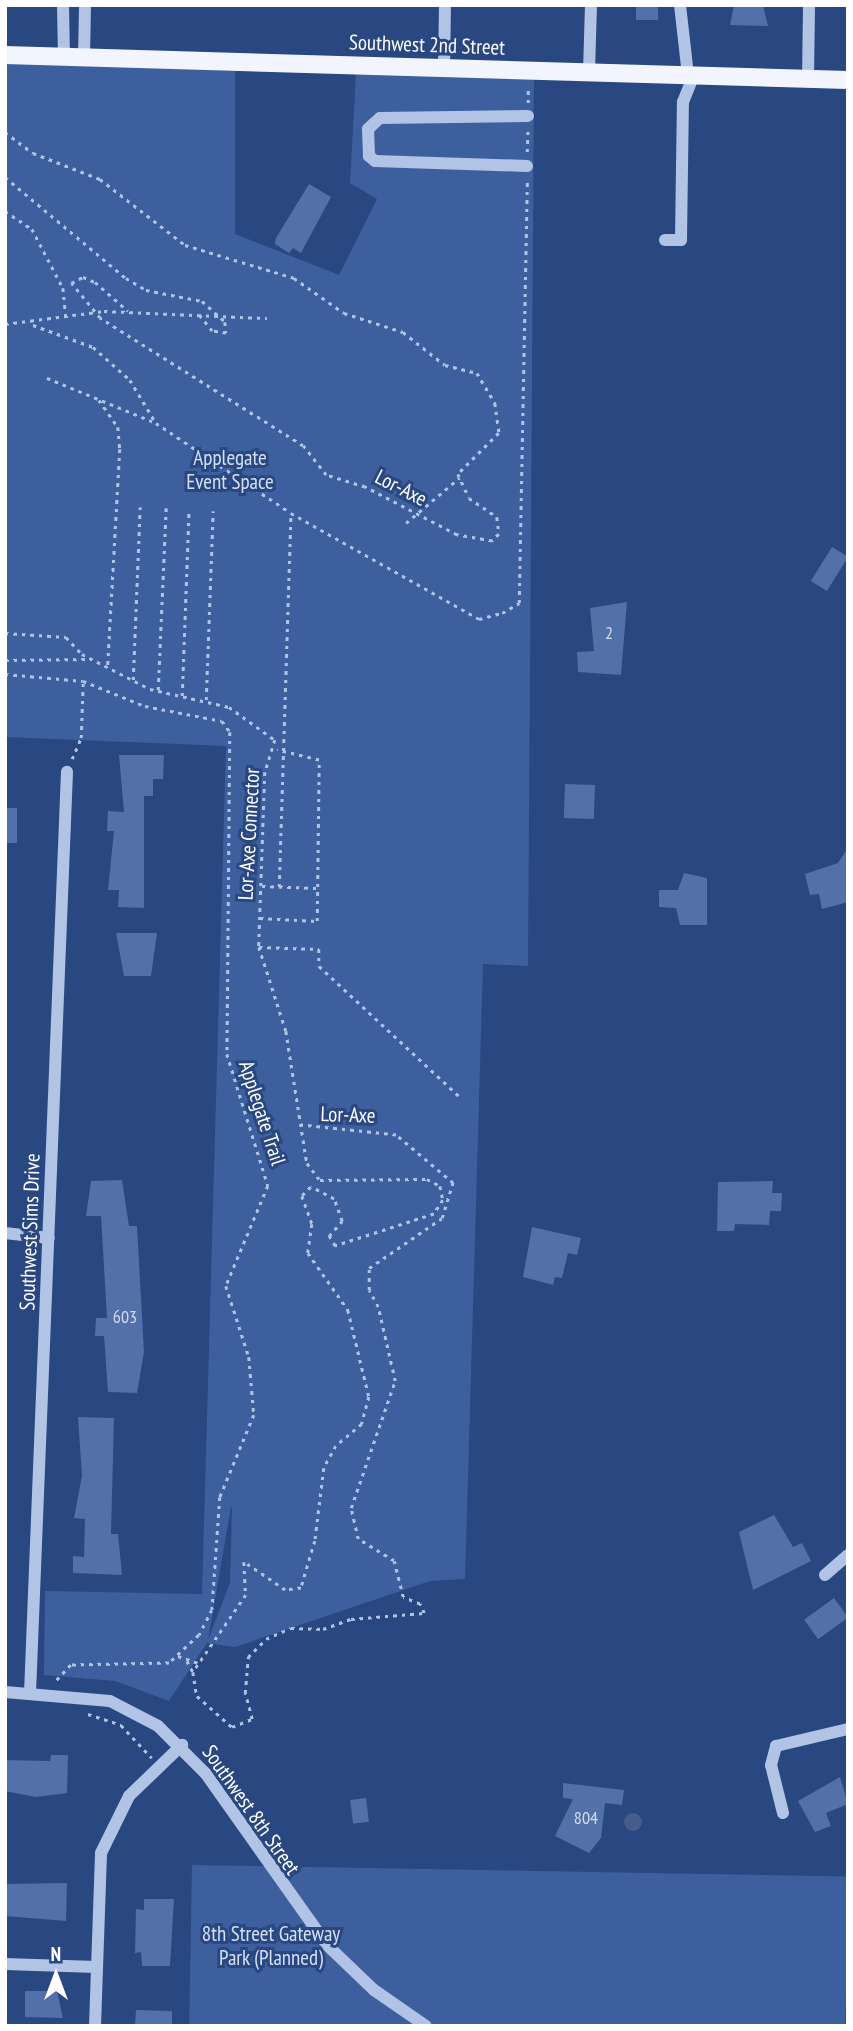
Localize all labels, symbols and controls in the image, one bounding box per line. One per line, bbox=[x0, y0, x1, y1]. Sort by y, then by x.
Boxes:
street label: Southwest 2nd Street bbox=[349, 30, 505, 60]
park label: Applegate Event Space bbox=[186, 445, 274, 495]
street label: Lor-Axe bbox=[371, 464, 431, 512]
house number: 2 bbox=[605, 622, 613, 644]
street label: Lor-Axe Connector bbox=[233, 767, 265, 901]
street label: Applegate Trail bbox=[233, 1057, 291, 1169]
street label: Lor-Axe bbox=[320, 1101, 376, 1129]
street label: Southwest Sims Drive bbox=[15, 1153, 45, 1311]
house number: 603 bbox=[113, 1306, 137, 1328]
street label: Southwest 8th Street bbox=[197, 1740, 305, 1880]
house number: 804 bbox=[574, 1807, 598, 1829]
park label: 8th Street Gateway Park (Planned) bbox=[202, 1921, 340, 1971]
north arrow bbox=[21, 1940, 91, 2010]
text: N bbox=[51, 1942, 61, 1966]

